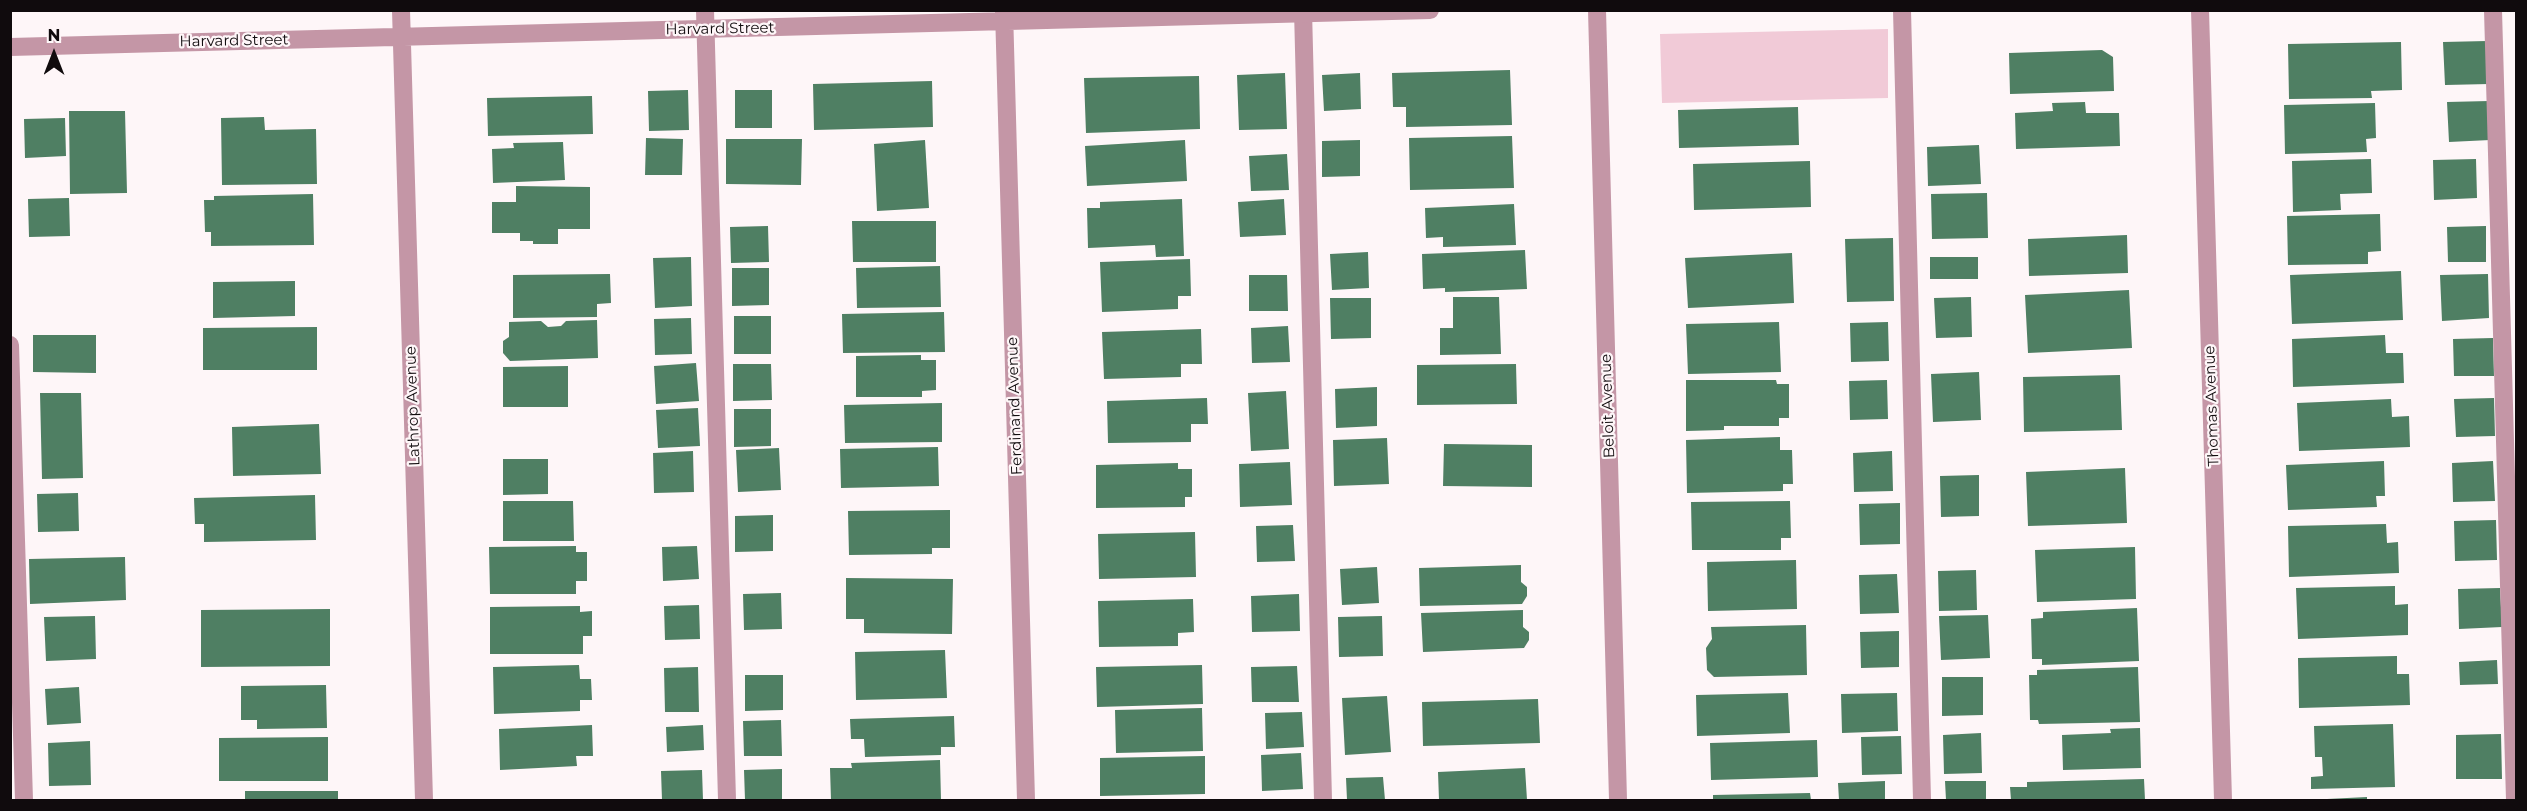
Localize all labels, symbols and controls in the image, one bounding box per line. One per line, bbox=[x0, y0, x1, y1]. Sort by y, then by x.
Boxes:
street label: Harvard Street bbox=[665, 19, 775, 39]
north arrow bbox=[24, 24, 84, 84]
text: N bbox=[48, 26, 60, 45]
street label: Harvard Street bbox=[179, 31, 289, 51]
street label: Ferdinand Avenue bbox=[1004, 337, 1026, 475]
street label: Thomas Avenue bbox=[2201, 345, 2223, 467]
street label: Lathrop Avenue bbox=[402, 346, 424, 466]
street label: Beloit Avenue bbox=[1597, 354, 1619, 458]

